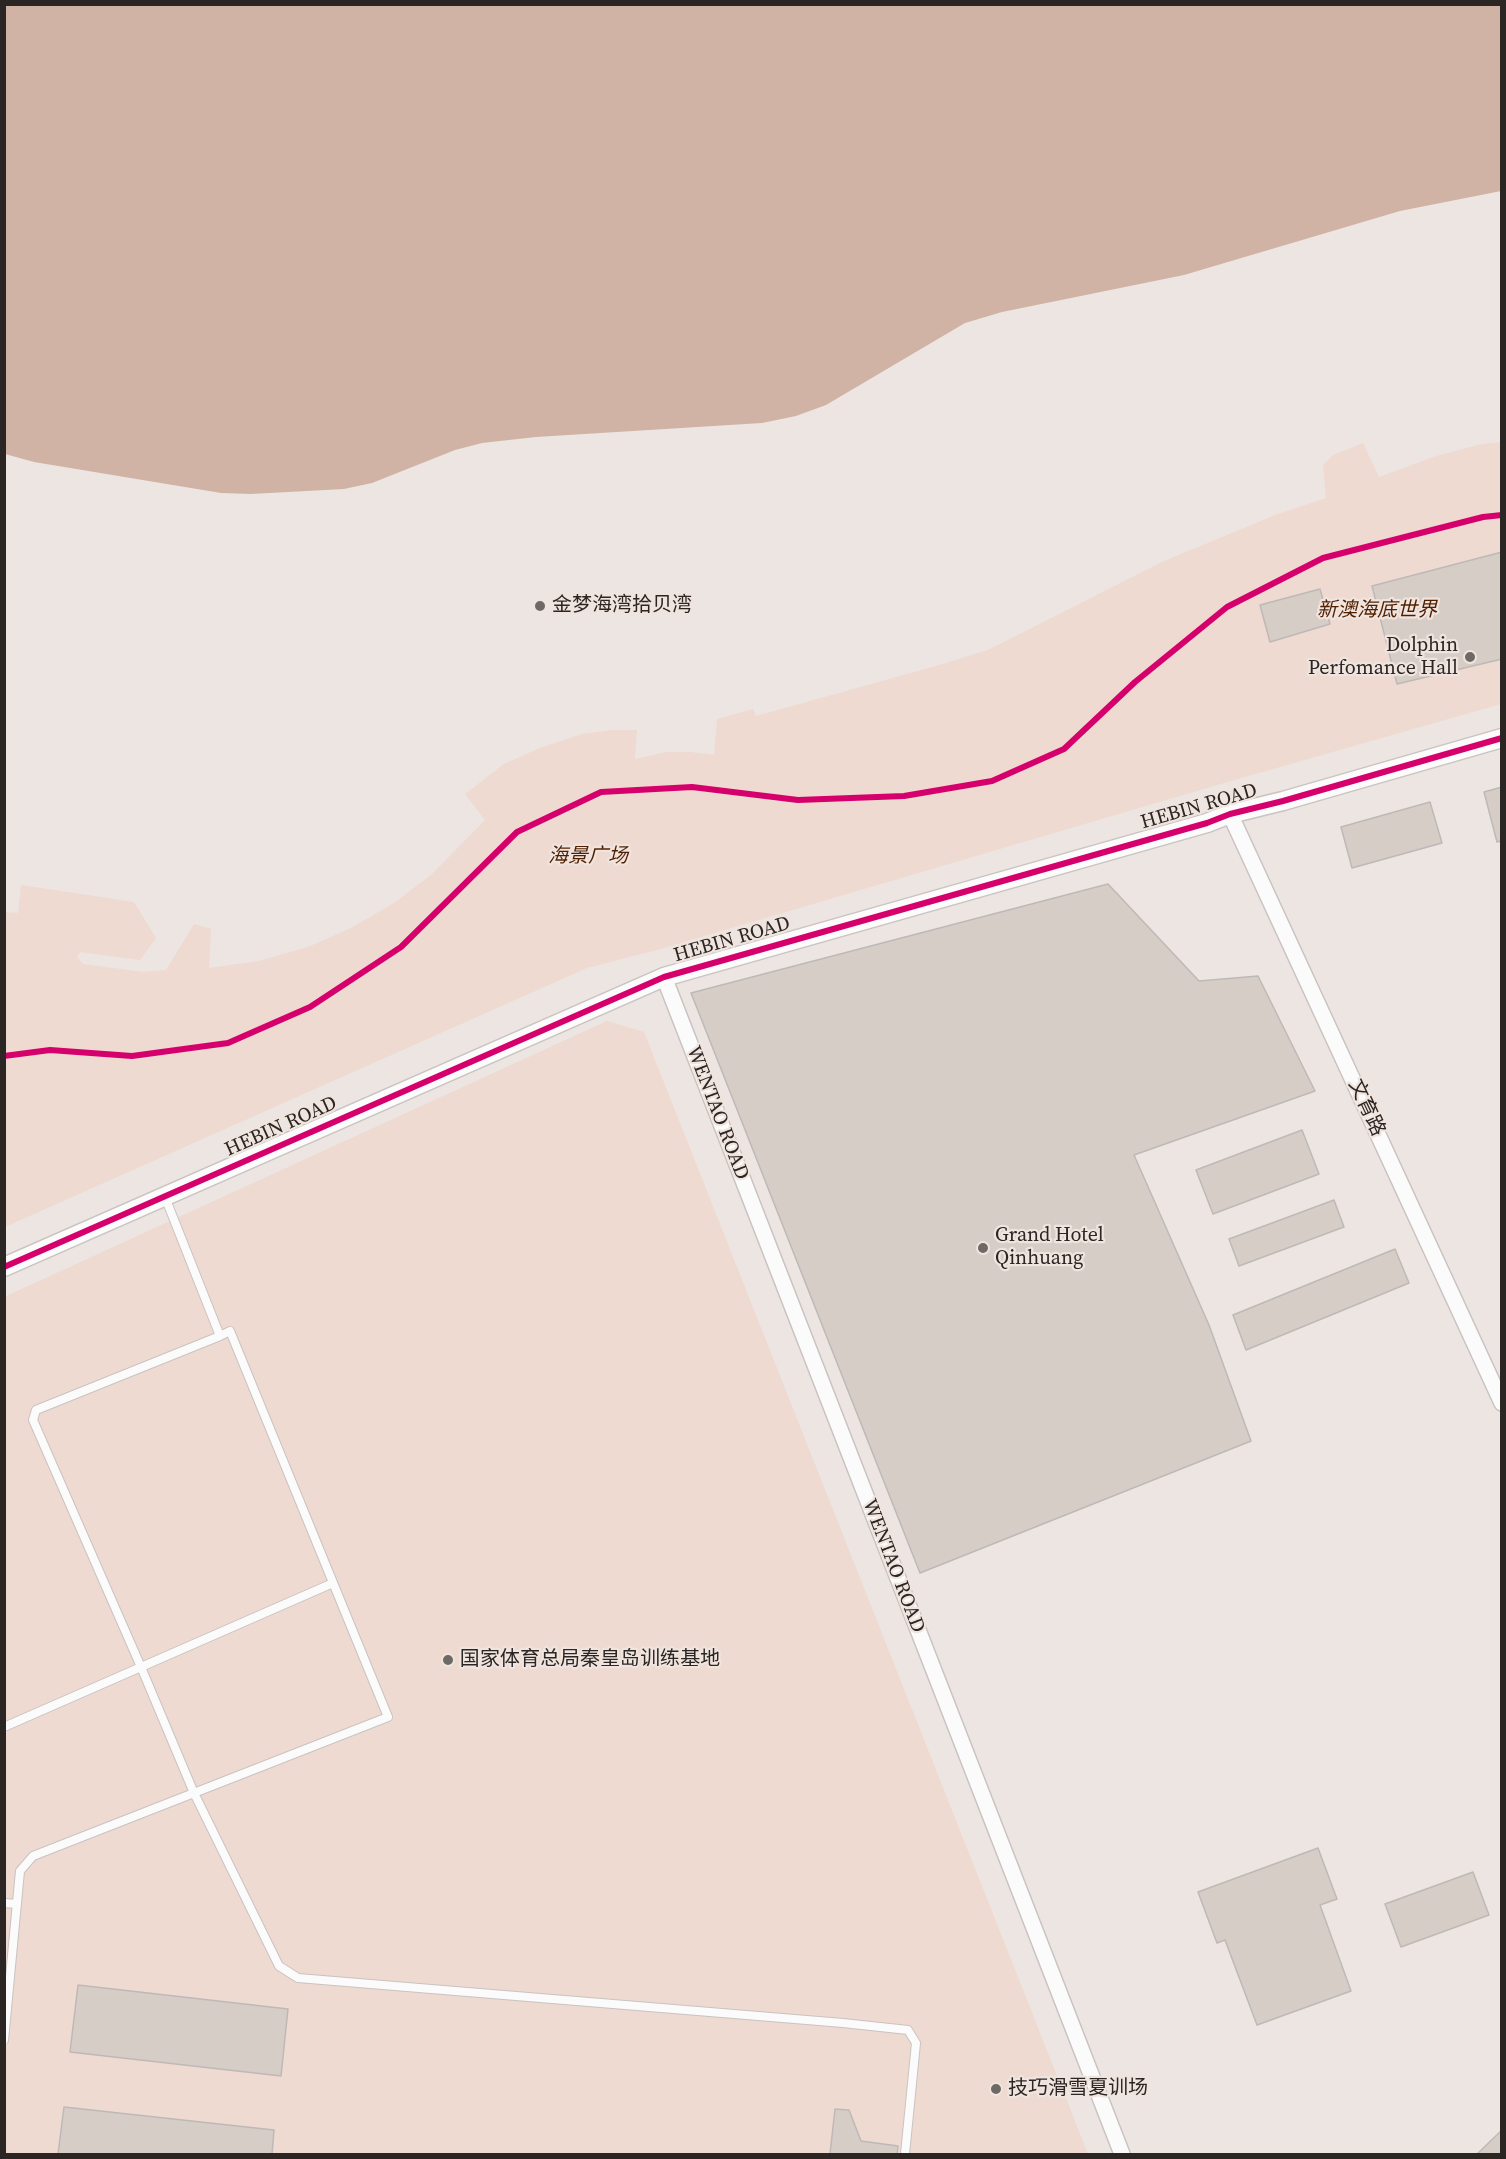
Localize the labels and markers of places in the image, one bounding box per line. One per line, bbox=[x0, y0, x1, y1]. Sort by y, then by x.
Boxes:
place label: 金梦海湾拾贝湾 bbox=[552, 594, 692, 618]
marker: 金梦海湾拾贝湾 bbox=[533, 599, 547, 613]
place label: Dolphin Perfomance Hall bbox=[1308, 634, 1458, 681]
marker: Dolphin Perfomance Hall bbox=[1463, 650, 1477, 664]
place label: Grand Hotel Qinhuang bbox=[995, 1224, 1104, 1271]
marker: Grand Hotel Qinhuang bbox=[976, 1241, 990, 1255]
place label: 国家体育总局秦皇岛训练基地 bbox=[460, 1648, 720, 1672]
marker: 国家体育总局秦皇岛训练基地 bbox=[441, 1653, 455, 1667]
place label: 技巧滑雪夏训场 bbox=[1008, 2077, 1148, 2101]
marker: 技巧滑雪夏训场 bbox=[989, 2082, 1003, 2096]

